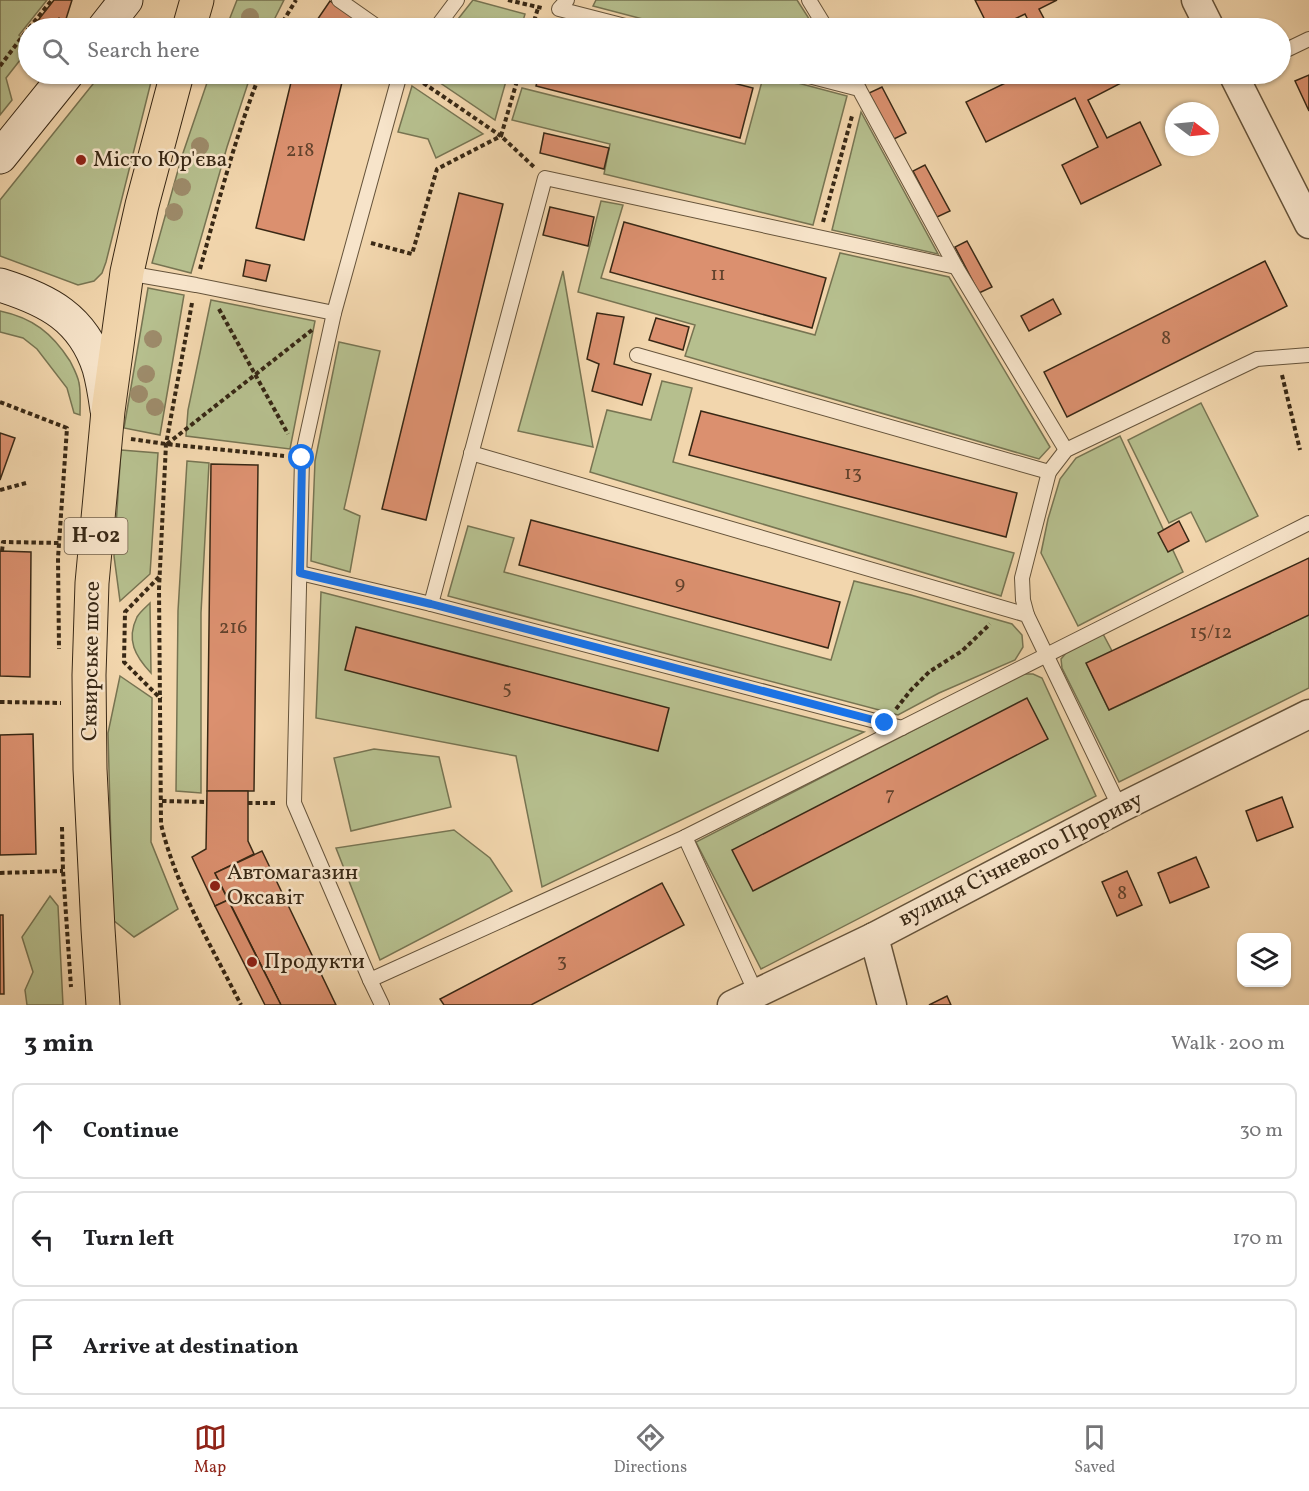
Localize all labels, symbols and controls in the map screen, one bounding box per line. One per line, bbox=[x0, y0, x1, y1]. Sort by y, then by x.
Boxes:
search box bbox=[18, 18, 1291, 84]
icon: search bbox=[39, 35, 72, 68]
text: Search here bbox=[87, 36, 200, 67]
north arrow bbox=[1165, 102, 1219, 156]
house number: 218 bbox=[286, 137, 314, 165]
place label: Місто Юр'єва bbox=[93, 145, 228, 176]
marker: Місто Юр'єва bbox=[74, 153, 88, 167]
house number: 11 bbox=[710, 261, 726, 289]
house number: 8 bbox=[1161, 325, 1171, 353]
route start bbox=[288, 444, 314, 470]
house number: 13 bbox=[844, 460, 862, 488]
road number: Н-02 bbox=[64, 518, 128, 554]
house number: 9 bbox=[675, 570, 685, 598]
street label: Сквирське шосе bbox=[75, 581, 109, 741]
house number: 216 bbox=[219, 614, 247, 642]
house number: 15/12 bbox=[1190, 619, 1232, 647]
house number: 5 bbox=[502, 675, 512, 703]
route end bbox=[871, 709, 897, 735]
house number: 7 bbox=[885, 781, 895, 809]
street label: вулиця Січневого Прориву bbox=[893, 785, 1149, 935]
place label: Автомагазин Оксавіт bbox=[227, 858, 358, 914]
marker: Автомагазин Оксавіт bbox=[208, 879, 222, 893]
house number: 8 bbox=[1117, 880, 1127, 908]
map controls bbox=[1237, 933, 1291, 987]
button: layers bbox=[1237, 933, 1291, 987]
place label: Продукти bbox=[264, 947, 365, 978]
house number: 3 bbox=[557, 948, 567, 976]
marker: Продукти bbox=[245, 955, 259, 969]
text: 3 min bbox=[24, 1026, 94, 1062]
text: Walk · 200 m bbox=[1171, 1030, 1285, 1058]
icon: ahead bbox=[26, 1115, 59, 1148]
text: Continue bbox=[83, 1116, 179, 1147]
text: 30 m bbox=[1239, 1117, 1283, 1145]
icon: left bbox=[26, 1223, 59, 1256]
text: Turn left bbox=[83, 1224, 174, 1255]
text: 170 m bbox=[1233, 1225, 1283, 1253]
icon: arrive bbox=[26, 1331, 59, 1364]
text: Arrive at destination bbox=[83, 1332, 299, 1363]
tab: Map bbox=[194, 1421, 227, 1479]
tab: Directions bbox=[614, 1421, 687, 1479]
tab: Saved bbox=[1074, 1421, 1115, 1479]

